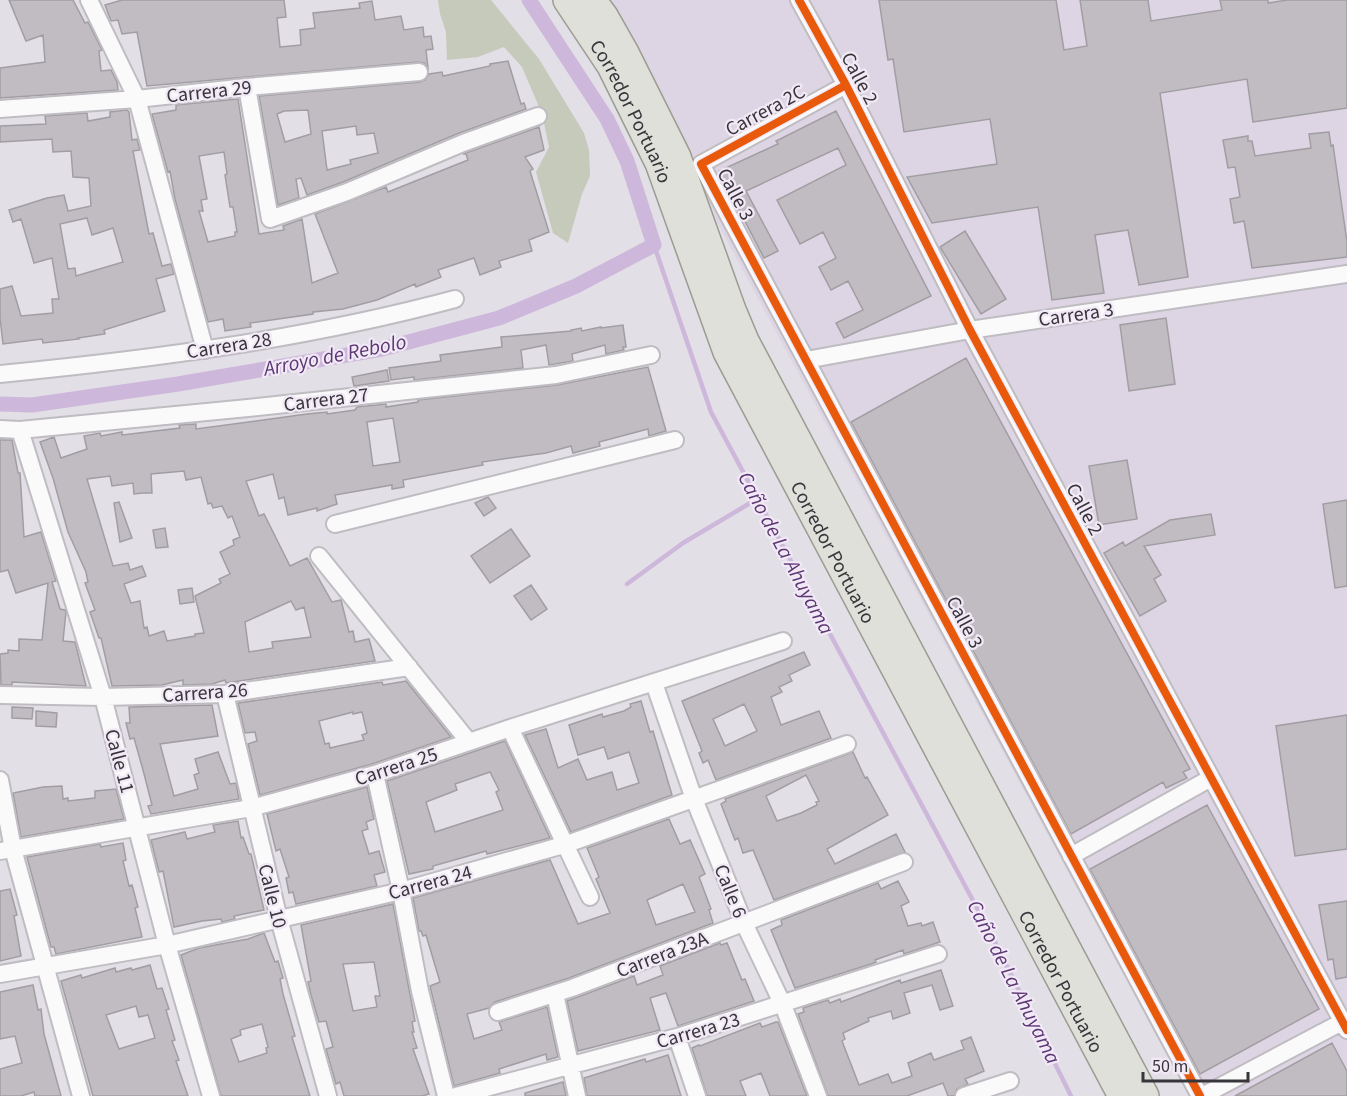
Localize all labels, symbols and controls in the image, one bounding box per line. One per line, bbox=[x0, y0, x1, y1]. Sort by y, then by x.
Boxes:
street label: Corredor Portuario bbox=[582, 34, 678, 187]
street label: Calle 2 bbox=[834, 47, 885, 110]
street label: Carrera 29 bbox=[165, 74, 253, 110]
street label: Carrera 2C bbox=[720, 78, 810, 144]
street label: Calle 3 bbox=[710, 163, 761, 226]
street label: Carrera 3 bbox=[1037, 296, 1116, 334]
street label: Carrera 28 bbox=[185, 325, 274, 367]
water label: Arroyo de Rebolo bbox=[259, 326, 409, 384]
street label: Carrera 27 bbox=[282, 381, 370, 419]
water label: Caño de La Ahuyama bbox=[730, 466, 842, 640]
street label: Corredor Portuario bbox=[783, 476, 882, 629]
street label: Calle 2 bbox=[1059, 478, 1110, 541]
street label: Calle 3 bbox=[939, 591, 990, 654]
street label: Carrera 26 bbox=[161, 676, 249, 710]
street label: Calle 11 bbox=[97, 726, 141, 797]
street label: Carrera 25 bbox=[351, 740, 441, 793]
street label: Carrera 24 bbox=[385, 858, 475, 908]
street label: Calle 6 bbox=[707, 860, 753, 922]
street label: Calle 10 bbox=[251, 861, 294, 931]
water label: Caño de La Ahuyama bbox=[960, 895, 1068, 1069]
street label: Corredor Portuario bbox=[1011, 906, 1110, 1058]
street label: Carrera 23A bbox=[612, 925, 712, 985]
street label: Carrera 23 bbox=[653, 1006, 743, 1056]
scale bar bbox=[1143, 1045, 1248, 1083]
text: 50 m bbox=[1152, 1054, 1188, 1079]

